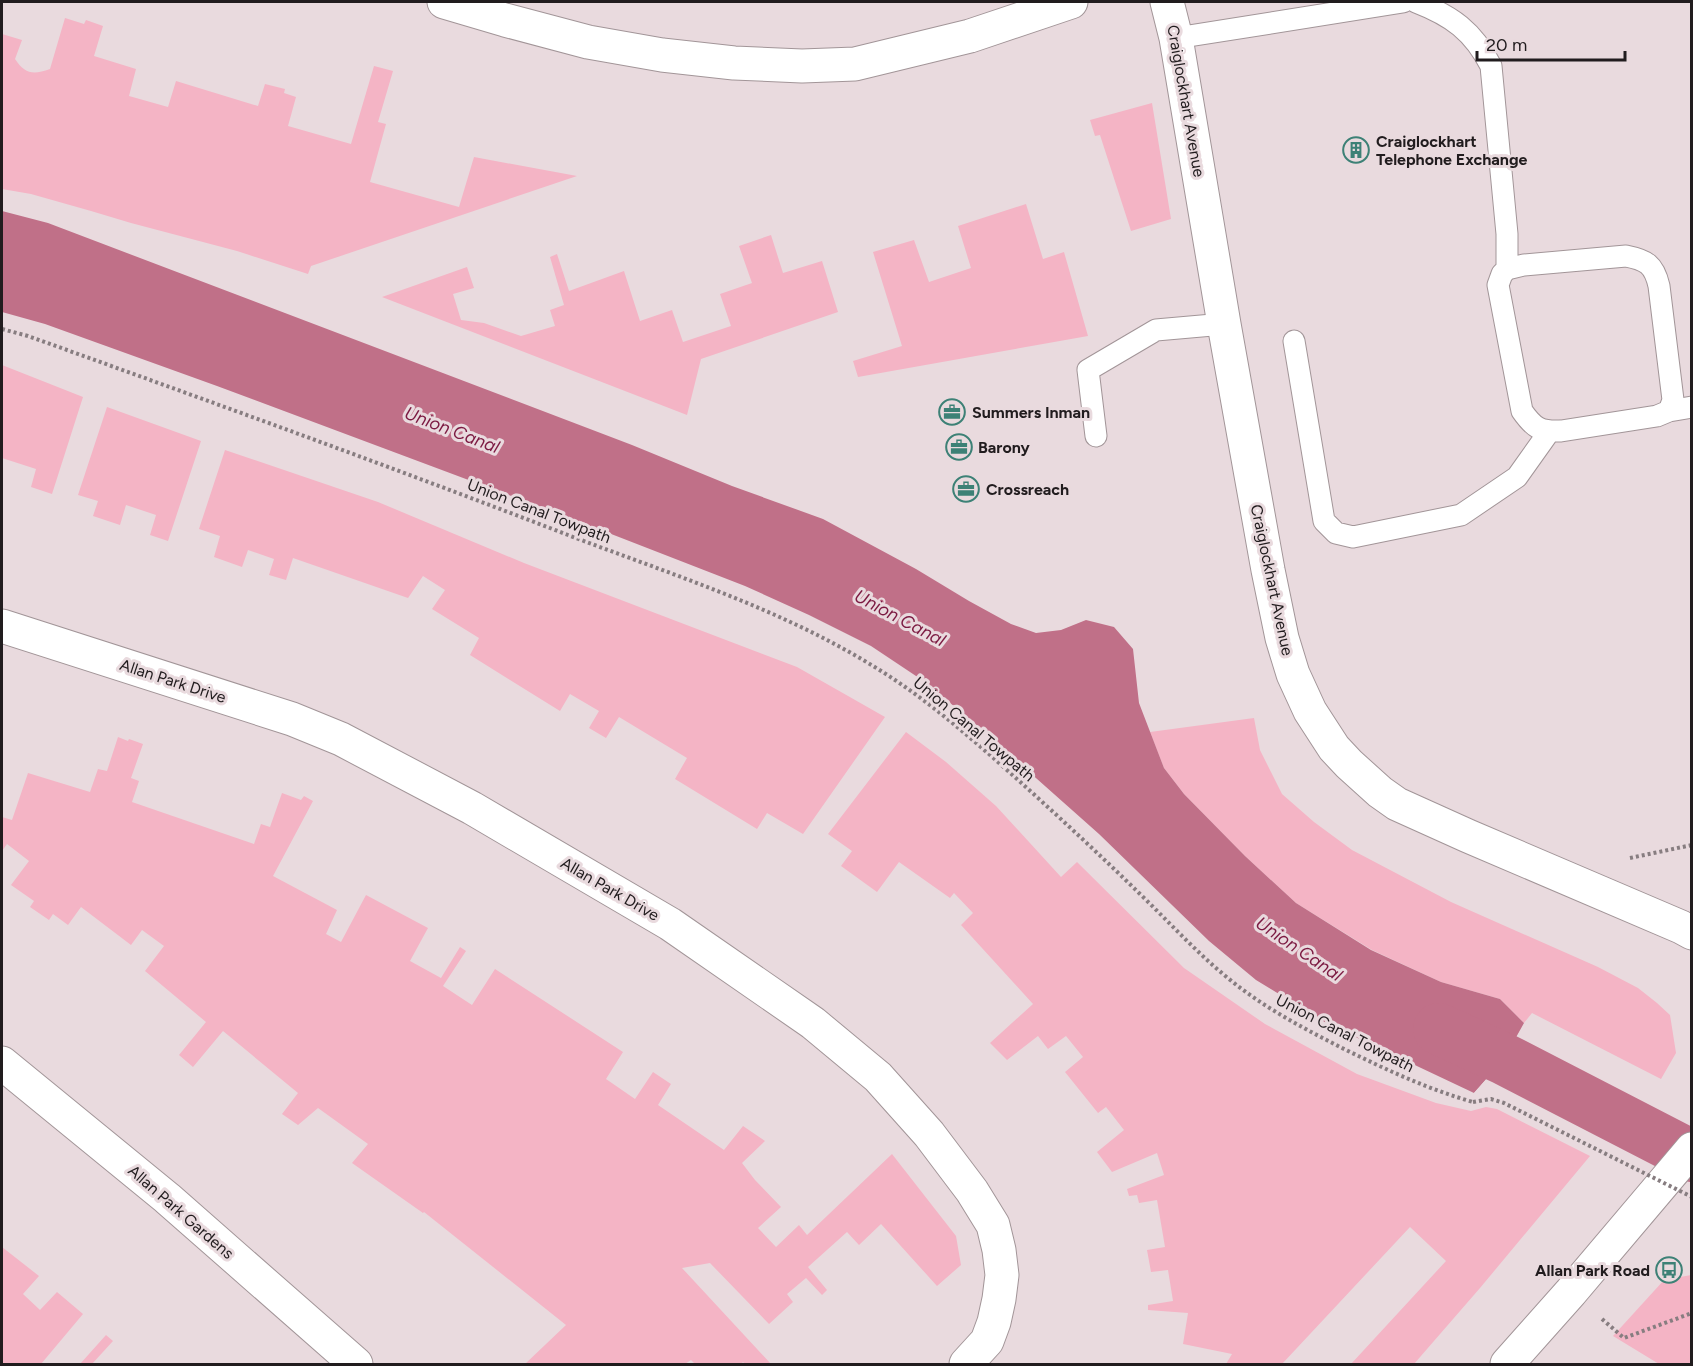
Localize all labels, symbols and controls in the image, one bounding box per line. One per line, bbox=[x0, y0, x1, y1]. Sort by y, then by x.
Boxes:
street label: Craiglockhart Avenue bbox=[1163, 24, 1209, 179]
scale bar bbox=[1477, 24, 1626, 62]
text: 20 m bbox=[1486, 34, 1527, 56]
place label: Craiglockhart Telephone Exchange bbox=[1376, 132, 1528, 169]
building icon: Craiglockhart Telephone Exchange bbox=[1341, 135, 1371, 165]
office icon: Summers Inman bbox=[937, 397, 967, 427]
water label: Union Canal bbox=[401, 402, 504, 459]
place label: Summers Inman bbox=[972, 403, 1090, 422]
office icon: Barony bbox=[944, 432, 974, 462]
place label: Barony bbox=[978, 438, 1031, 457]
office icon: Crossreach bbox=[951, 474, 981, 504]
street label: Union Canal Towpath bbox=[464, 475, 614, 547]
place label: Crossreach bbox=[986, 480, 1069, 499]
street label: Craiglockhart Avenue bbox=[1247, 503, 1297, 658]
water label: Union Canal bbox=[851, 585, 950, 652]
street label: Allan Park Drive bbox=[118, 655, 229, 707]
street label: Union Canal Towpath bbox=[910, 673, 1039, 785]
street label: Allan Park Drive bbox=[557, 853, 663, 925]
water label: Union Canal bbox=[1251, 912, 1347, 987]
street label: Union Canal Towpath bbox=[1273, 990, 1417, 1076]
street label: Allan Park Gardens bbox=[124, 1161, 238, 1263]
bus stop icon: Allan Park Road bbox=[1654, 1255, 1684, 1285]
place label: Allan Park Road bbox=[1535, 1261, 1650, 1280]

